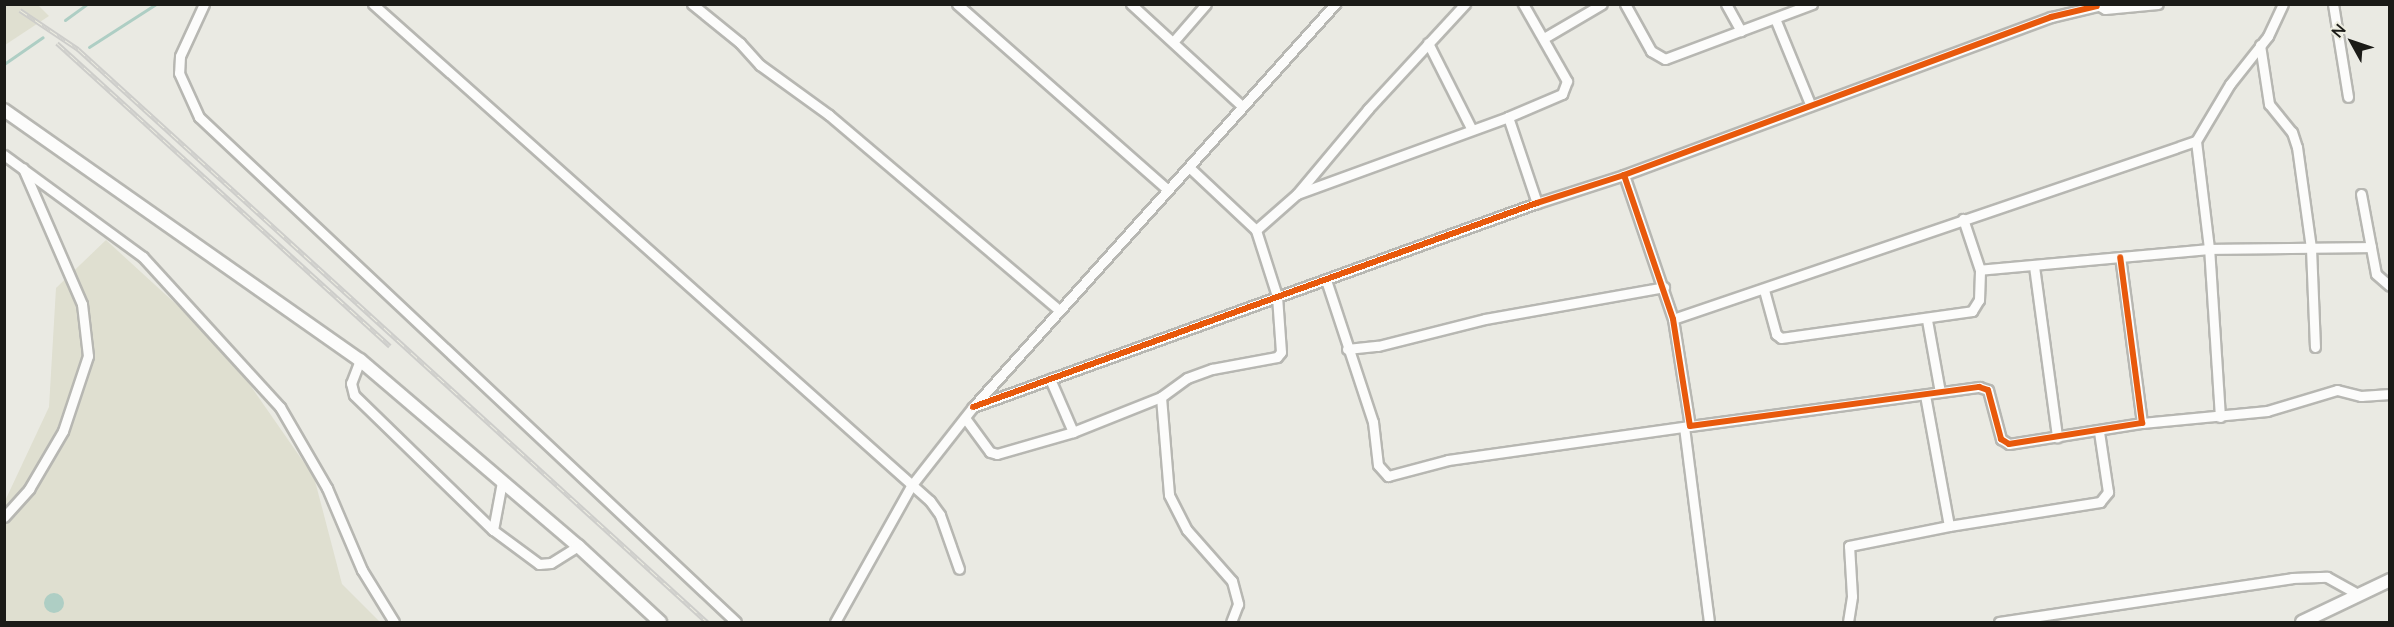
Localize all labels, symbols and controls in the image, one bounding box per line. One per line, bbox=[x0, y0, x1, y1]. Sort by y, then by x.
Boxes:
north arrow bbox=[2322, 12, 2382, 72]
text: N bbox=[2327, 19, 2350, 41]

